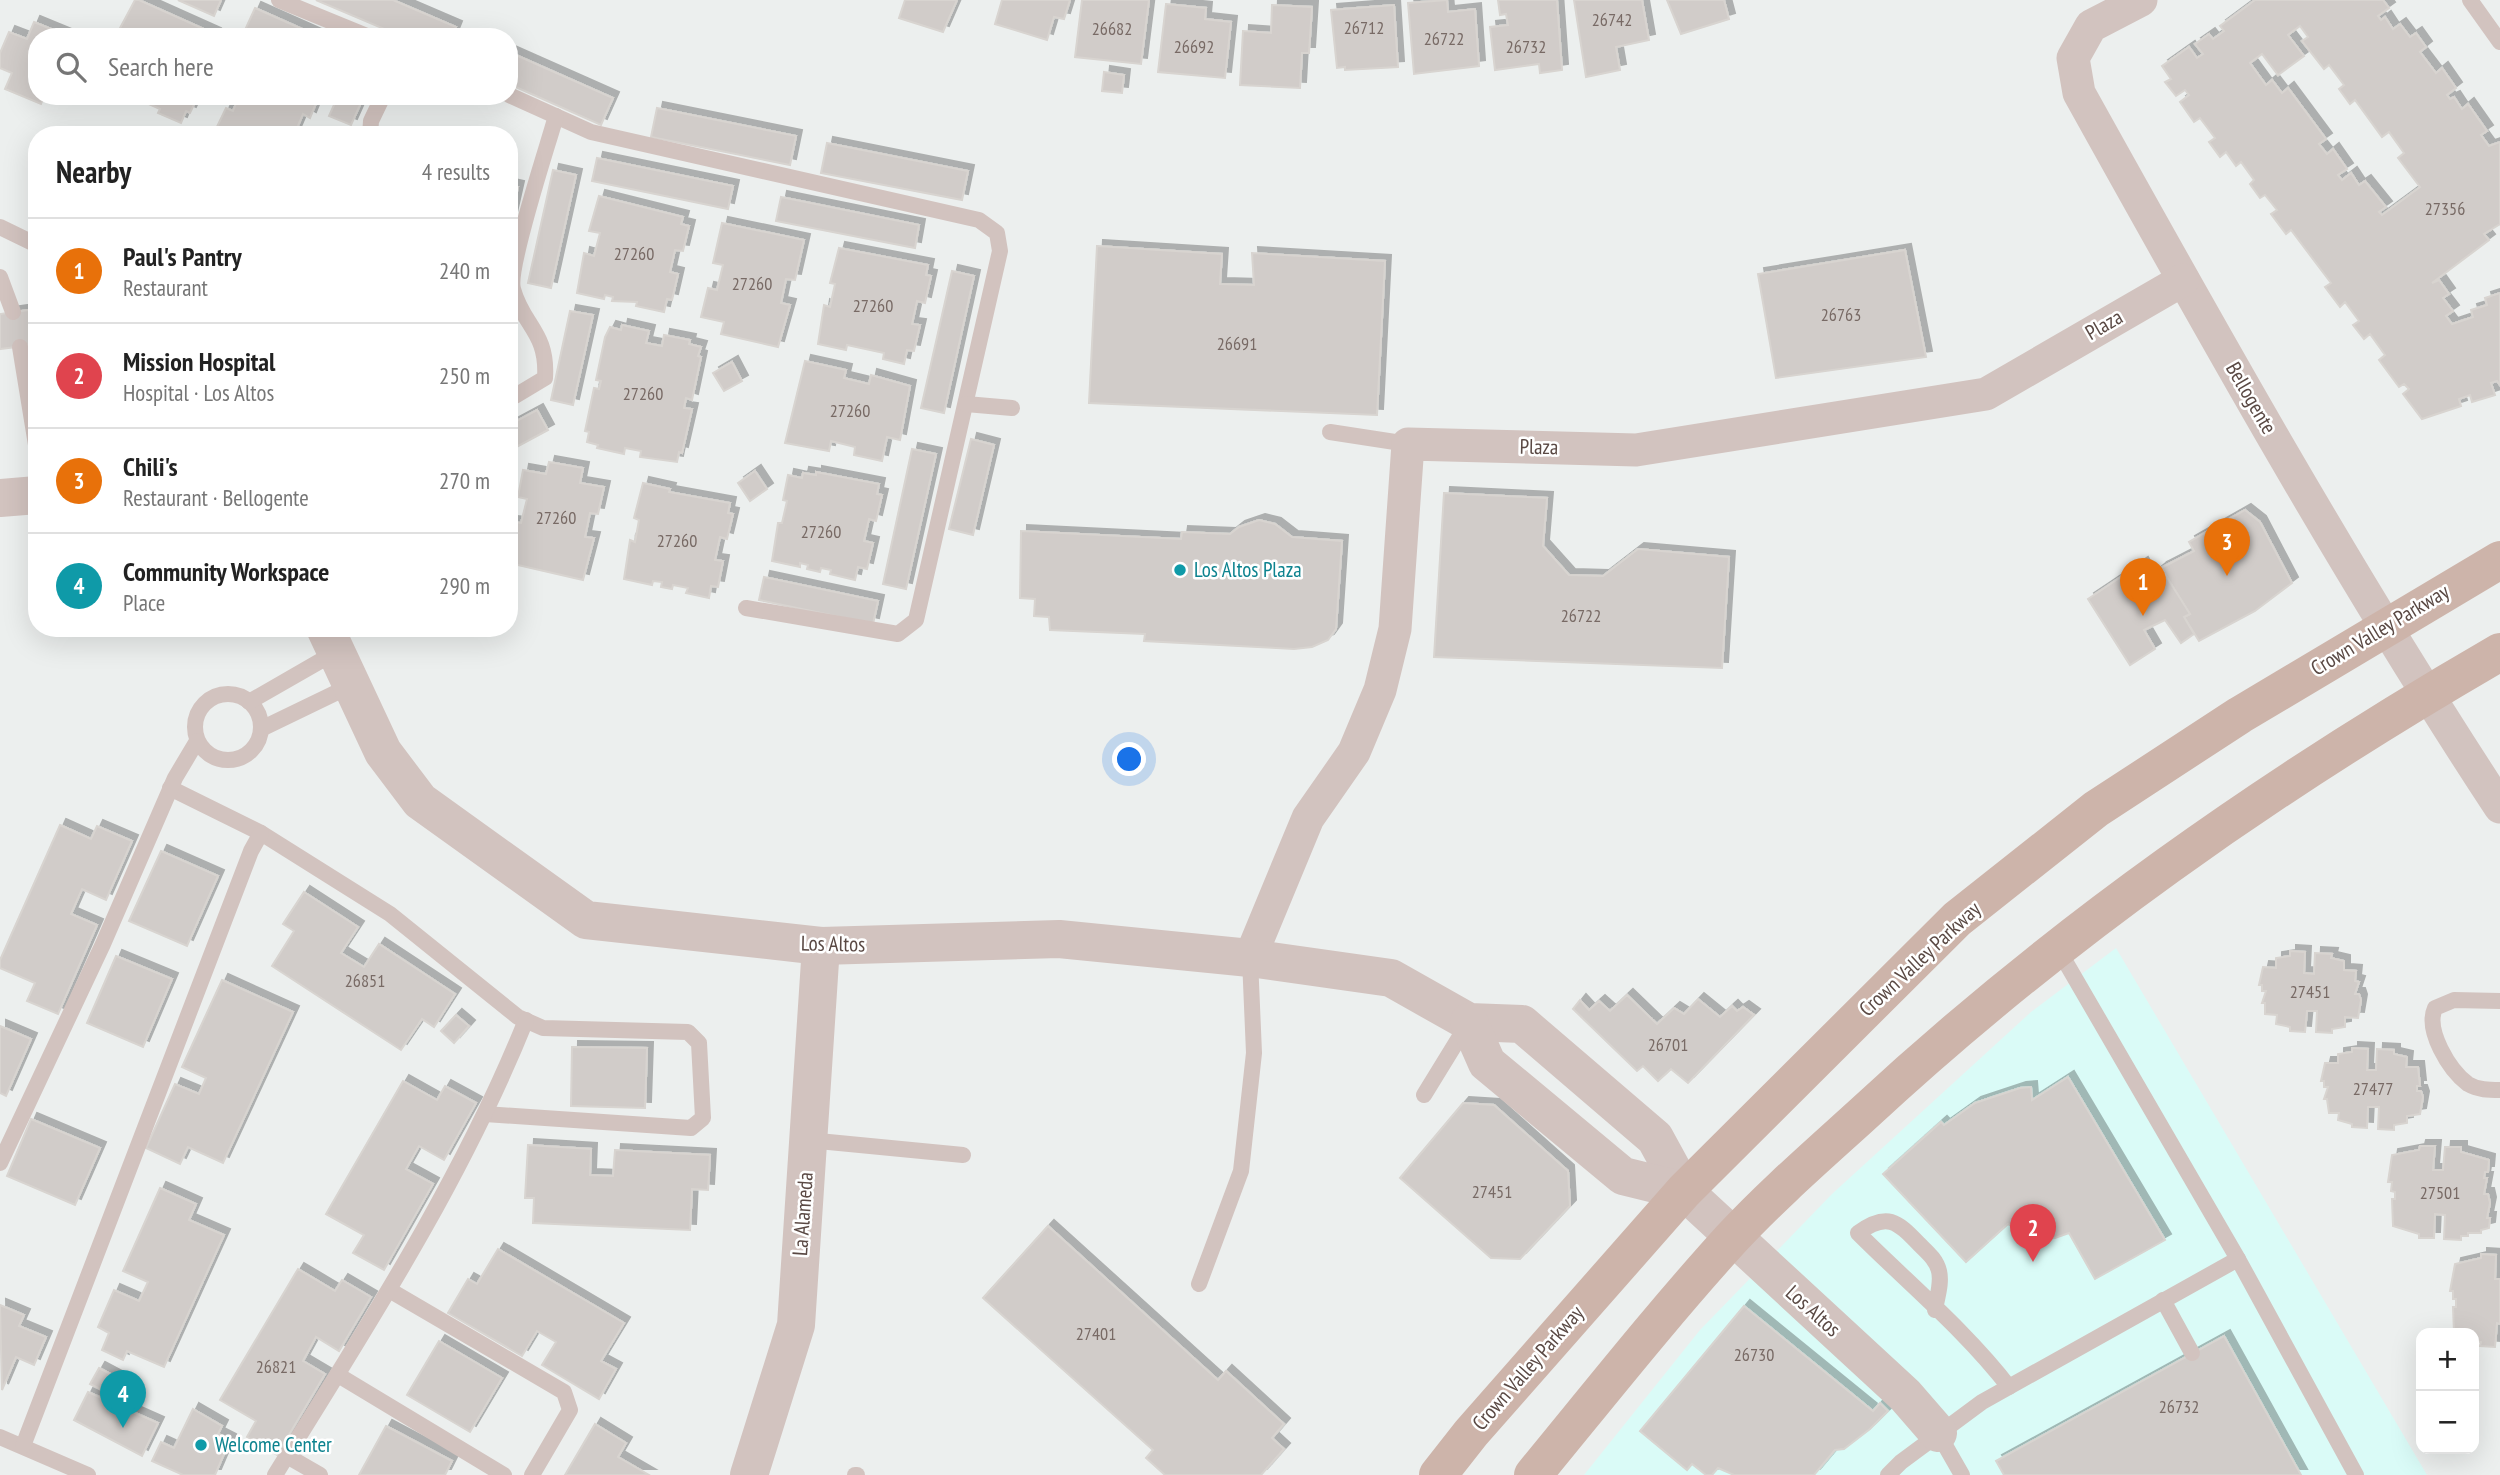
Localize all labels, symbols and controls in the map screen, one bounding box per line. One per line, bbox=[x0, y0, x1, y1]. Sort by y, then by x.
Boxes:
house number: 26742 bbox=[1592, 8, 1632, 31]
house number: 26712 bbox=[1344, 16, 1384, 39]
house number: 26682 bbox=[1092, 17, 1132, 40]
house number: 26722 bbox=[1424, 27, 1464, 50]
search box bbox=[28, 28, 518, 105]
house number: 26692 bbox=[1174, 35, 1214, 58]
house number: 26732 bbox=[1506, 35, 1546, 58]
icon: search bbox=[52, 48, 90, 86]
text: Search here bbox=[108, 50, 214, 83]
text: Nearby bbox=[56, 152, 131, 191]
text: 4 results bbox=[422, 157, 490, 186]
house number: 27356 bbox=[2425, 197, 2465, 220]
text: Paul's Pantry bbox=[123, 240, 242, 273]
house number: 27260 bbox=[614, 242, 654, 265]
text: 1 bbox=[74, 256, 85, 285]
text: 240 m bbox=[439, 256, 490, 285]
house number: 27260 bbox=[732, 272, 772, 295]
text: Restaurant bbox=[123, 273, 208, 302]
house number: 27260 bbox=[853, 294, 893, 317]
house number: 26763 bbox=[1821, 303, 1861, 326]
street label: Plaza bbox=[2080, 303, 2127, 346]
house number: 26691 bbox=[1217, 332, 1257, 355]
text: Mission Hospital bbox=[123, 345, 275, 378]
street label: Bellogente bbox=[2220, 357, 2283, 439]
text: 2 bbox=[74, 361, 85, 390]
text: 250 m bbox=[439, 361, 490, 390]
text: Hospital · Los Altos bbox=[123, 378, 274, 407]
house number: 27260 bbox=[623, 382, 663, 405]
house number: 27260 bbox=[830, 399, 870, 422]
street label: Plaza bbox=[1519, 433, 1559, 460]
text: Chili's bbox=[123, 450, 178, 483]
text: 3 bbox=[74, 466, 85, 495]
text: 270 m bbox=[439, 466, 490, 495]
text: Restaurant · Bellogente bbox=[123, 483, 309, 512]
house number: 27260 bbox=[536, 506, 576, 529]
pin: 3 bbox=[2204, 518, 2250, 576]
house number: 27260 bbox=[801, 520, 841, 543]
house number: 27260 bbox=[657, 529, 697, 552]
text: Community Workspace bbox=[123, 555, 329, 588]
place label: Los Altos Plaza bbox=[1194, 556, 1302, 583]
pin: 1 bbox=[2120, 558, 2166, 616]
marker: Los Altos Plaza bbox=[1172, 562, 1188, 578]
text: 4 bbox=[74, 571, 85, 600]
text: 290 m bbox=[439, 571, 490, 600]
street label: Crown Valley Parkway bbox=[2306, 578, 2454, 681]
text: Place bbox=[123, 588, 165, 617]
house number: 26722 bbox=[1561, 604, 1601, 627]
your location bbox=[1112, 742, 1146, 776]
street label: Crown Valley Parkway bbox=[1853, 895, 1986, 1022]
street label: Los Altos bbox=[801, 929, 865, 958]
house number: 26851 bbox=[345, 969, 385, 992]
house number: 27451 bbox=[2290, 980, 2330, 1003]
house number: 26701 bbox=[1648, 1033, 1688, 1056]
house number: 27477 bbox=[2353, 1077, 2393, 1100]
street label: La Alameda bbox=[786, 1171, 819, 1257]
house number: 27451 bbox=[1472, 1180, 1512, 1203]
house number: 27501 bbox=[2420, 1181, 2460, 1204]
pin: 2 bbox=[2010, 1204, 2056, 1262]
street label: Los Altos bbox=[1780, 1279, 1846, 1342]
street label: Crown Valley Parkway bbox=[1466, 1300, 1589, 1436]
house number: 27401 bbox=[1076, 1322, 1116, 1345]
map controls bbox=[2416, 1328, 2479, 1454]
button: + bbox=[2416, 1328, 2479, 1391]
house number: 26730 bbox=[1734, 1343, 1774, 1366]
house number: 26821 bbox=[256, 1355, 296, 1378]
pin: 4 bbox=[100, 1370, 146, 1428]
button: − bbox=[2416, 1391, 2479, 1454]
house number: 26732 bbox=[2159, 1395, 2199, 1418]
place label: Welcome Center bbox=[215, 1431, 332, 1458]
marker: Welcome Center bbox=[193, 1437, 209, 1453]

